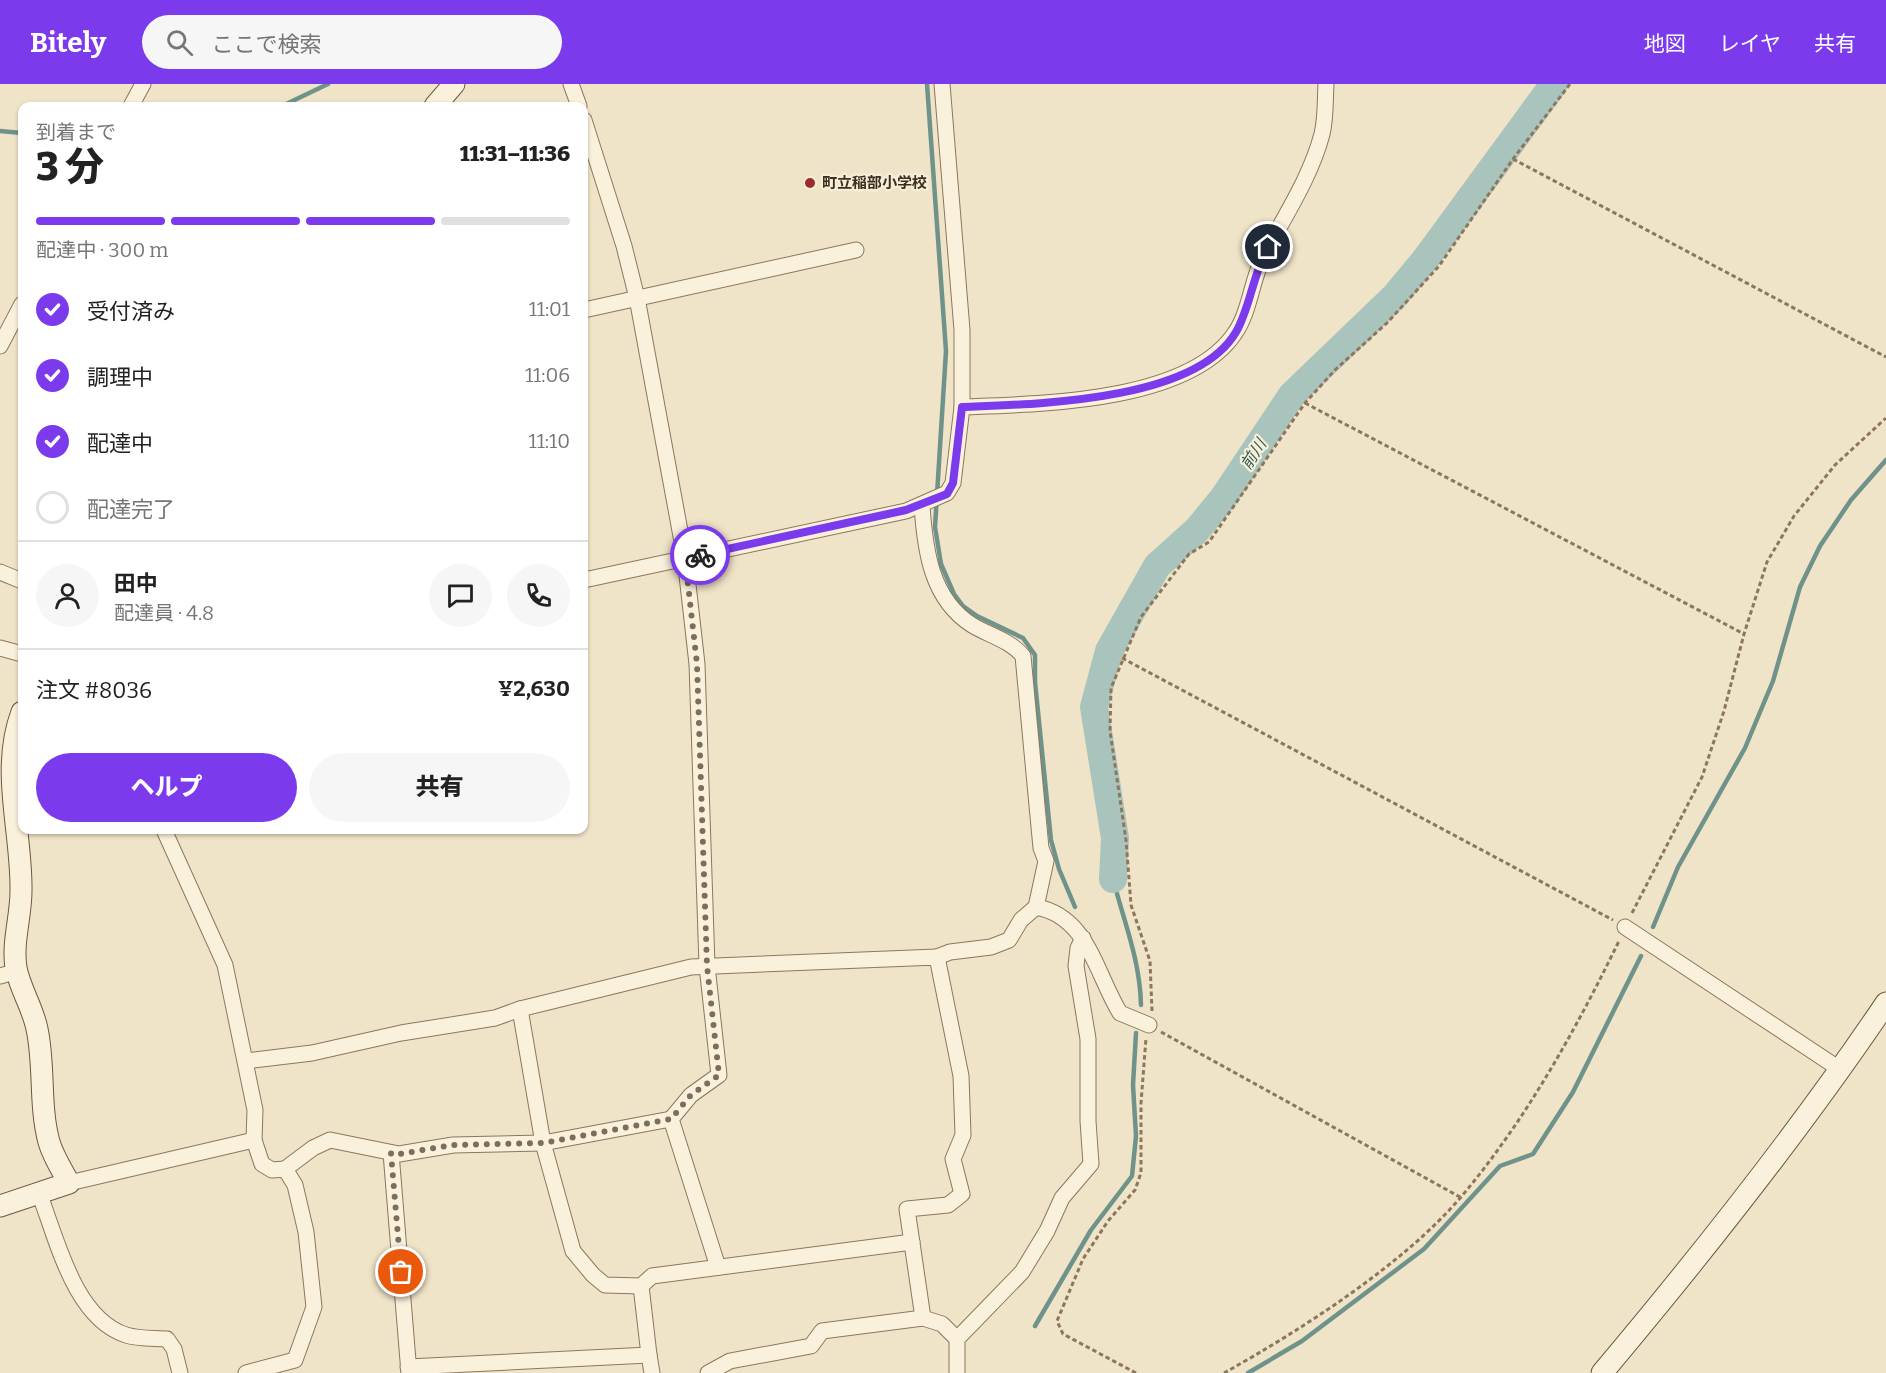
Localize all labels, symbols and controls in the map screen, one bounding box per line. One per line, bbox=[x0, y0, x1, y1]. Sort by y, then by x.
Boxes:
search box bbox=[142, 15, 562, 69]
text: Bitely bbox=[30, 26, 106, 59]
icon: search bbox=[163, 26, 196, 59]
text: ここで検索 bbox=[211, 31, 321, 58]
text: 地図 bbox=[1644, 31, 1686, 57]
text: レイヤ bbox=[1719, 31, 1781, 57]
text: 共有 bbox=[1814, 31, 1856, 57]
text: 到着まで bbox=[36, 120, 116, 144]
text: 11:31–11:36 bbox=[460, 140, 570, 167]
text: 3 分 bbox=[36, 144, 104, 190]
place label: 町立稲部小学校 bbox=[822, 174, 927, 192]
marker: 町立稲部小学校 bbox=[803, 176, 817, 190]
pin bbox=[1242, 221, 1293, 272]
icon: home bbox=[1251, 230, 1284, 263]
text: 配達中 · 300 m bbox=[36, 238, 168, 262]
icon: check bbox=[36, 293, 69, 326]
text: 11:01 bbox=[529, 297, 570, 321]
text: 受付済み bbox=[87, 298, 175, 325]
icon: check bbox=[36, 359, 69, 392]
text: 11:06 bbox=[525, 363, 570, 387]
text: 調理中 bbox=[87, 364, 153, 391]
icon: check bbox=[36, 425, 69, 458]
text: 11:10 bbox=[529, 429, 570, 453]
text: 配達中 bbox=[87, 430, 153, 457]
water label: 前川 bbox=[1237, 434, 1271, 473]
text: 配達完了 bbox=[87, 496, 175, 523]
courier bbox=[670, 525, 730, 585]
icon: bike bbox=[684, 539, 717, 572]
button: person bbox=[36, 564, 99, 627]
button: chat bbox=[429, 564, 492, 627]
button: phone bbox=[507, 564, 570, 627]
text: 田中 bbox=[114, 570, 158, 597]
text: 配達員 · 4.8 bbox=[114, 601, 214, 625]
text: ¥2,630 bbox=[498, 675, 570, 702]
text: 注文 #8036 bbox=[36, 677, 152, 704]
button: ヘルプ bbox=[36, 753, 297, 822]
button: 共有 bbox=[309, 753, 570, 822]
pin bbox=[375, 1246, 426, 1297]
icon: bag bbox=[384, 1255, 417, 1288]

